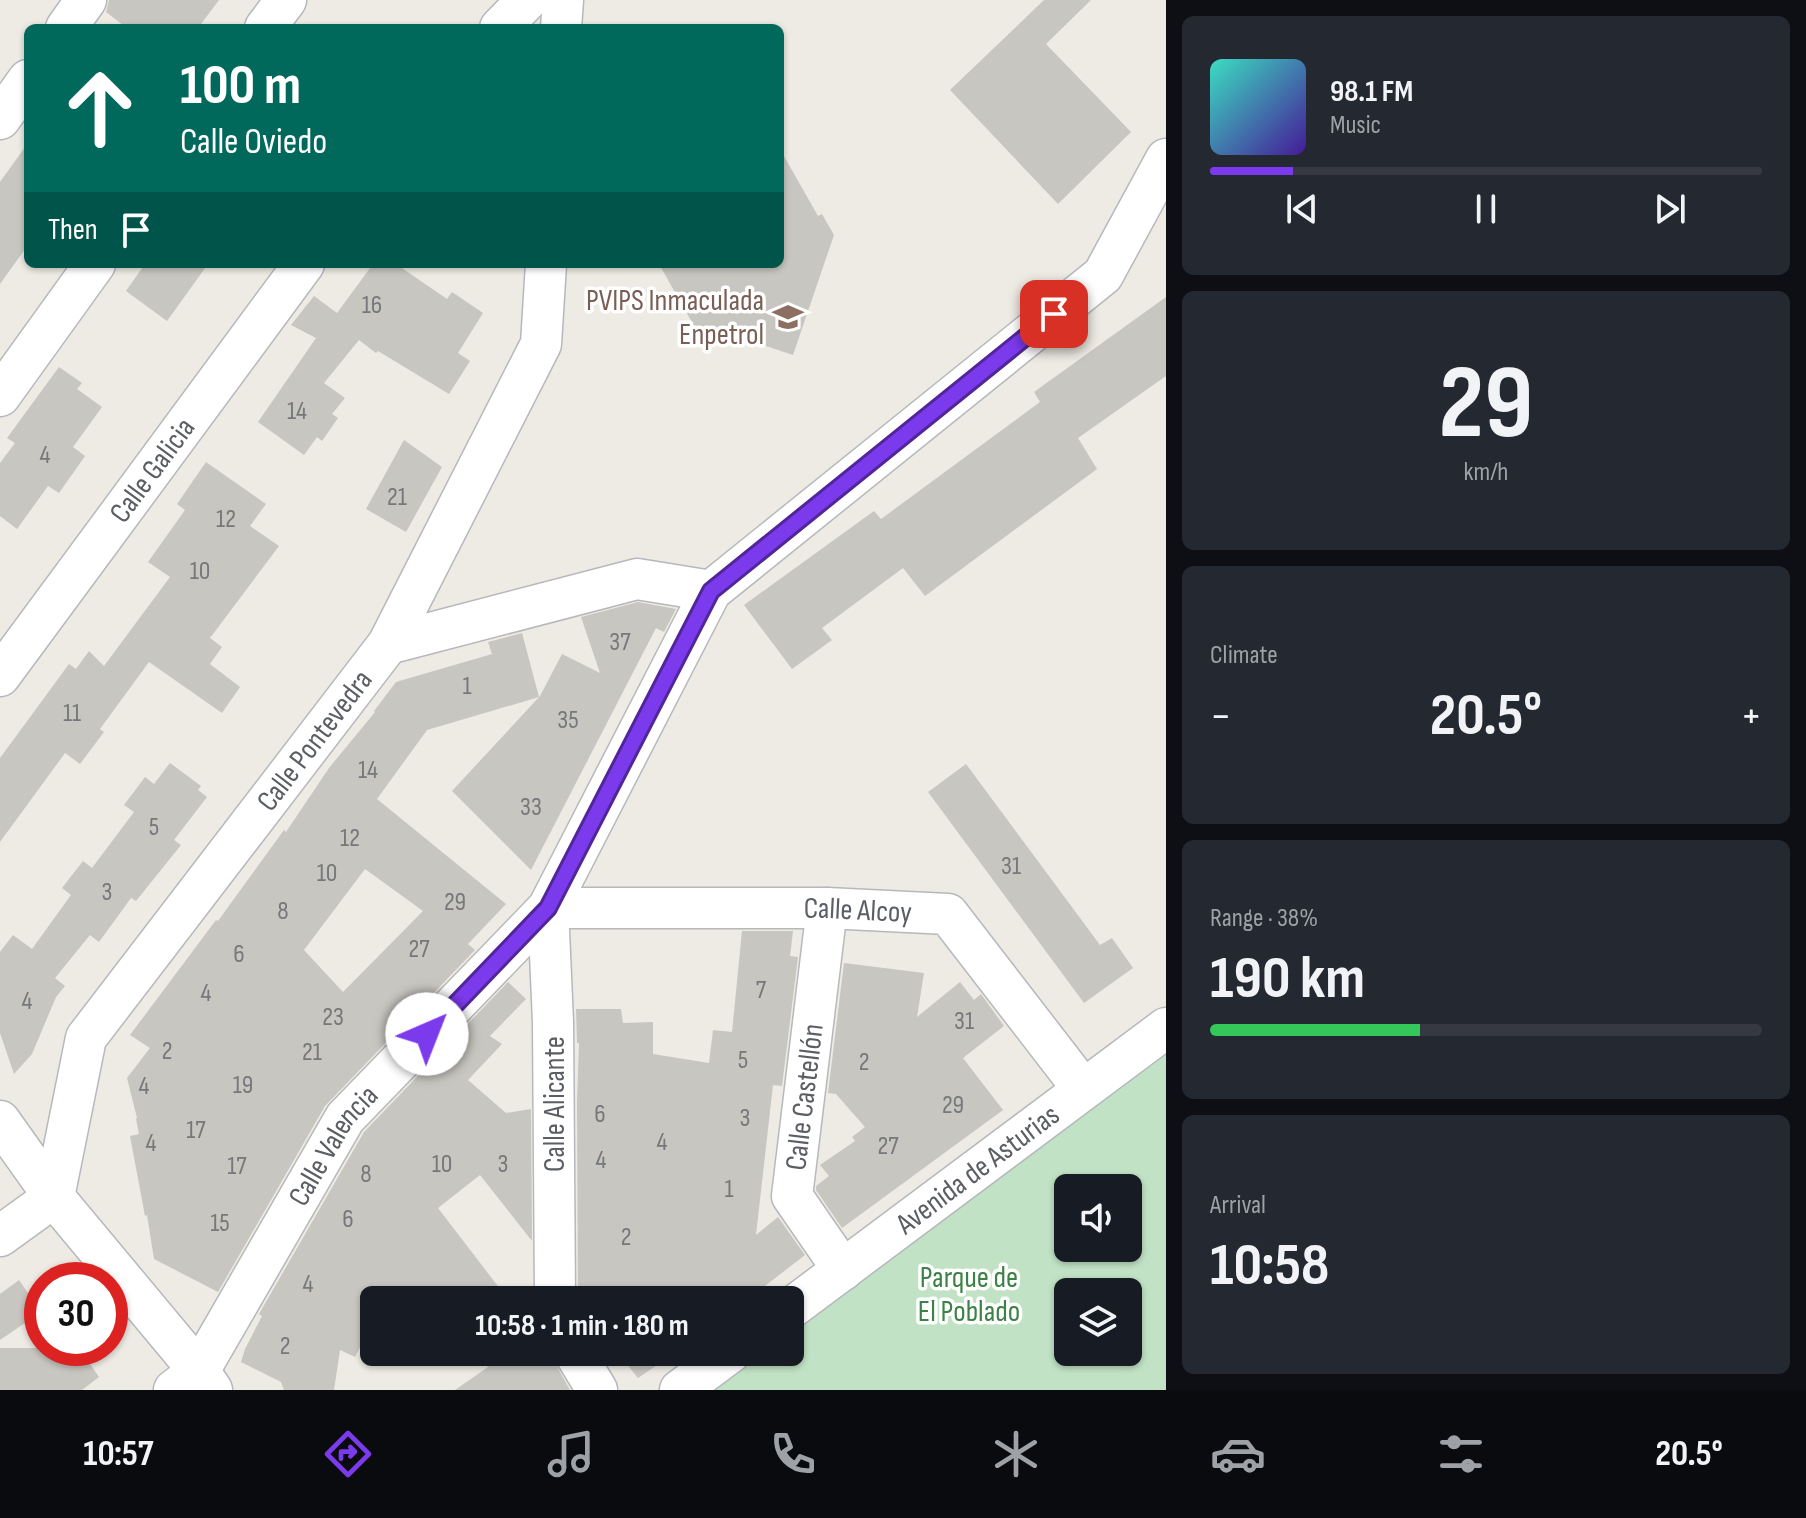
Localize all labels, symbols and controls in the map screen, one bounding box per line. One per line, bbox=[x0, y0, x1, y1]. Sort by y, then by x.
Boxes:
text: 100 m bbox=[180, 53, 301, 120]
icon: ahead bbox=[48, 56, 152, 160]
text: 98.1 FM bbox=[1330, 74, 1413, 110]
text: Music bbox=[1330, 110, 1381, 141]
text: Calle Oviedo bbox=[180, 121, 327, 164]
icon: previous bbox=[1280, 187, 1324, 231]
icon: pause bbox=[1464, 187, 1508, 231]
icon: next bbox=[1648, 187, 1692, 231]
icon: arrive bbox=[114, 208, 158, 252]
text: Then bbox=[48, 212, 98, 248]
pin bbox=[1020, 280, 1088, 348]
place label: PVIPS Inmaculada Enpetrol bbox=[586, 283, 764, 353]
house number: 16 bbox=[362, 290, 382, 321]
icon: arrive bbox=[1032, 292, 1076, 336]
school or university icon: PVIPS Inmaculada Enpetrol bbox=[771, 300, 805, 334]
text: 29 bbox=[1439, 342, 1533, 467]
house number: 14 bbox=[287, 396, 307, 427]
street label: Calle Galicia bbox=[102, 411, 203, 530]
house number: 4 bbox=[40, 440, 51, 471]
text: km/h bbox=[1464, 457, 1508, 488]
house number: 21 bbox=[387, 482, 407, 513]
house number: 12 bbox=[216, 504, 236, 535]
house number: 10 bbox=[190, 556, 210, 587]
house number: 37 bbox=[609, 627, 631, 658]
text: Climate bbox=[1210, 640, 1278, 671]
street label: Calle Pontevedra bbox=[250, 663, 381, 819]
house number: 1 bbox=[462, 671, 472, 702]
text: 20.5° bbox=[1430, 680, 1542, 752]
text: − bbox=[1210, 690, 1232, 743]
text: + bbox=[1740, 690, 1762, 743]
house number: 11 bbox=[63, 698, 81, 729]
house number: 35 bbox=[557, 705, 579, 736]
house number: 14 bbox=[358, 755, 378, 786]
house number: 33 bbox=[520, 792, 542, 823]
house number: 5 bbox=[149, 812, 159, 843]
house number: 12 bbox=[340, 823, 360, 854]
house number: 31 bbox=[1001, 851, 1021, 882]
house number: 10 bbox=[317, 858, 337, 889]
house number: 3 bbox=[102, 877, 112, 908]
house number: 29 bbox=[444, 887, 466, 918]
street label: Calle Alcoy bbox=[804, 891, 913, 931]
house number: 8 bbox=[277, 896, 289, 927]
text: Range · 38% bbox=[1210, 903, 1318, 934]
house number: 27 bbox=[408, 934, 430, 965]
house number: 6 bbox=[233, 939, 245, 970]
text: 190 km bbox=[1210, 943, 1365, 1015]
house number: 7 bbox=[756, 975, 767, 1006]
house number: 4 bbox=[201, 978, 212, 1009]
house number: 4 bbox=[22, 986, 33, 1017]
position arrow bbox=[385, 992, 469, 1076]
house number: 23 bbox=[322, 1002, 344, 1033]
house number: 31 bbox=[954, 1006, 974, 1037]
street label: Calle Castellón bbox=[778, 1022, 832, 1172]
house number: 2 bbox=[162, 1036, 172, 1067]
street label: Calle Alicante bbox=[537, 1036, 573, 1172]
house number: 21 bbox=[302, 1037, 322, 1068]
house number: 5 bbox=[738, 1045, 748, 1076]
house number: 2 bbox=[859, 1047, 869, 1078]
house number: 19 bbox=[233, 1070, 253, 1101]
house number: 4 bbox=[139, 1071, 150, 1102]
street label: Calle Valencia bbox=[281, 1078, 386, 1213]
house number: 29 bbox=[942, 1090, 964, 1121]
street label: Avenida de Asturias bbox=[889, 1097, 1067, 1243]
house number: 6 bbox=[594, 1099, 606, 1130]
house number: 3 bbox=[740, 1103, 750, 1134]
house number: 17 bbox=[186, 1115, 206, 1146]
house number: 4 bbox=[657, 1127, 668, 1158]
house number: 4 bbox=[146, 1128, 157, 1159]
house number: 27 bbox=[877, 1131, 899, 1162]
house number: 4 bbox=[596, 1145, 607, 1176]
house number: 10 bbox=[432, 1149, 452, 1180]
house number: 3 bbox=[498, 1149, 508, 1180]
house number: 17 bbox=[227, 1151, 247, 1182]
house number: 8 bbox=[360, 1159, 372, 1190]
house number: 1 bbox=[724, 1174, 734, 1205]
map controls bbox=[1054, 1174, 1142, 1366]
button: sound bbox=[1054, 1174, 1142, 1262]
text: Arrival bbox=[1210, 1190, 1266, 1221]
house number: 6 bbox=[342, 1204, 354, 1235]
house number: 15 bbox=[210, 1208, 230, 1239]
house number: 2 bbox=[621, 1222, 631, 1253]
text: 10:58 bbox=[1210, 1230, 1329, 1302]
park label: Parque de El Poblado bbox=[918, 1260, 1020, 1330]
speed limit sign: 30 bbox=[24, 1262, 128, 1366]
house number: 4 bbox=[303, 1269, 314, 1300]
button: layers bbox=[1054, 1278, 1142, 1366]
text: 10:58 · 1 min · 180 m bbox=[475, 1308, 689, 1344]
house number: 2 bbox=[280, 1331, 290, 1362]
icon: directions bbox=[320, 1426, 376, 1482]
icon: music bbox=[543, 1426, 599, 1482]
icon: phone bbox=[765, 1426, 821, 1482]
icon: climate bbox=[988, 1426, 1044, 1482]
icon: car bbox=[1210, 1426, 1266, 1482]
icon: filters bbox=[1433, 1426, 1489, 1482]
text: 10:57 bbox=[83, 1433, 154, 1476]
text: 20.5° bbox=[1655, 1433, 1723, 1476]

